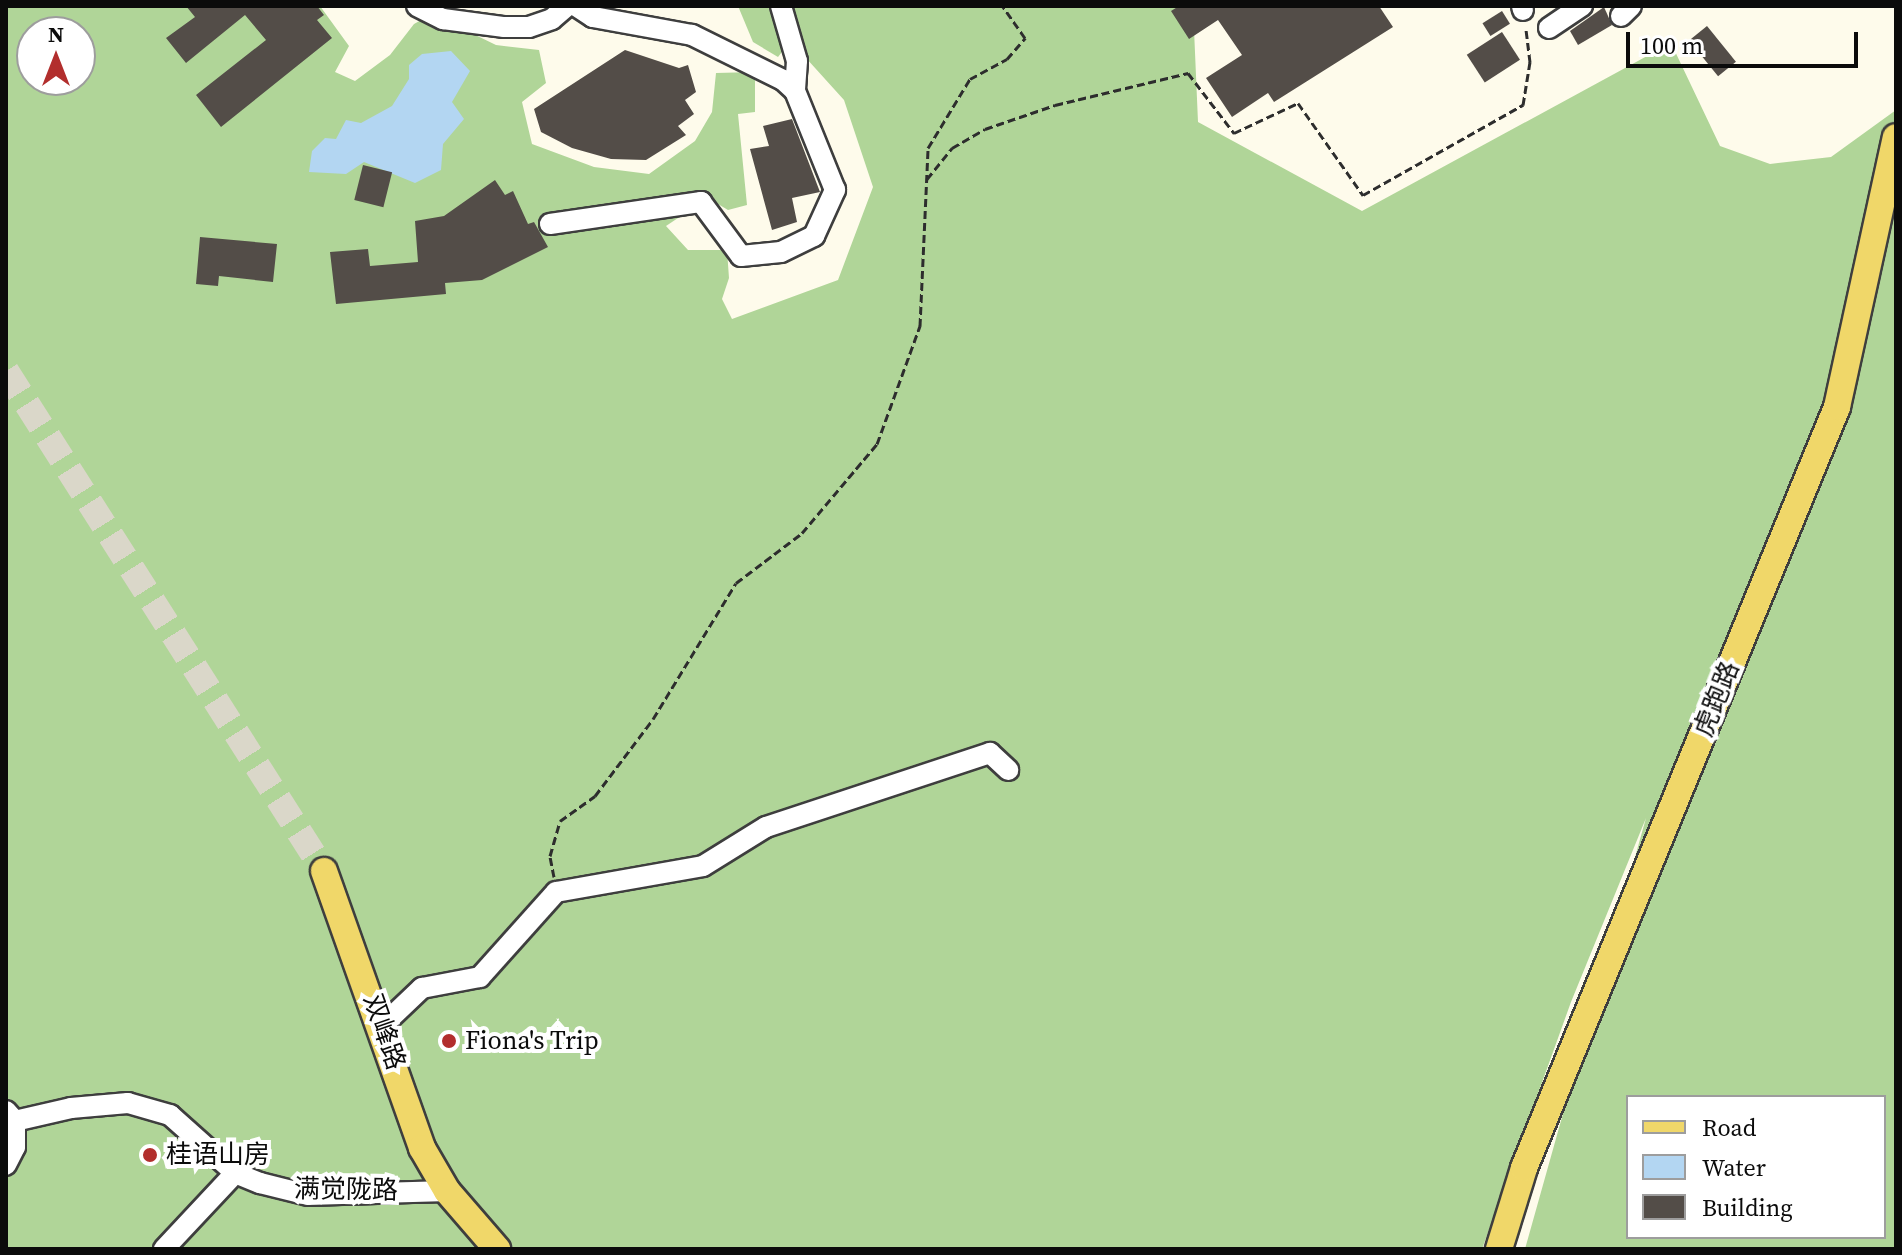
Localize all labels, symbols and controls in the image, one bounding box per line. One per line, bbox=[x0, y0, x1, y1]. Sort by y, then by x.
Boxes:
north arrow bbox=[16, 16, 96, 96]
scale bar bbox=[1630, 16, 1862, 66]
text: N bbox=[48, 19, 64, 49]
text: 100 m bbox=[1640, 29, 1703, 62]
street label: 虎跑路 bbox=[1688, 657, 1746, 741]
street label: 双峰路 bbox=[357, 990, 411, 1074]
place label: Fiona's Trip bbox=[465, 1025, 599, 1057]
marker: Fiona's Trip bbox=[440, 1032, 458, 1050]
legend bbox=[1626, 1095, 1886, 1239]
text: Road bbox=[1702, 1111, 1756, 1144]
place label: 桂语山房 bbox=[166, 1139, 270, 1171]
marker: 桂语山房 bbox=[141, 1146, 159, 1164]
text: Water bbox=[1702, 1151, 1766, 1184]
street label: 满觉陇路 bbox=[294, 1173, 398, 1207]
text: Building bbox=[1702, 1191, 1793, 1224]

